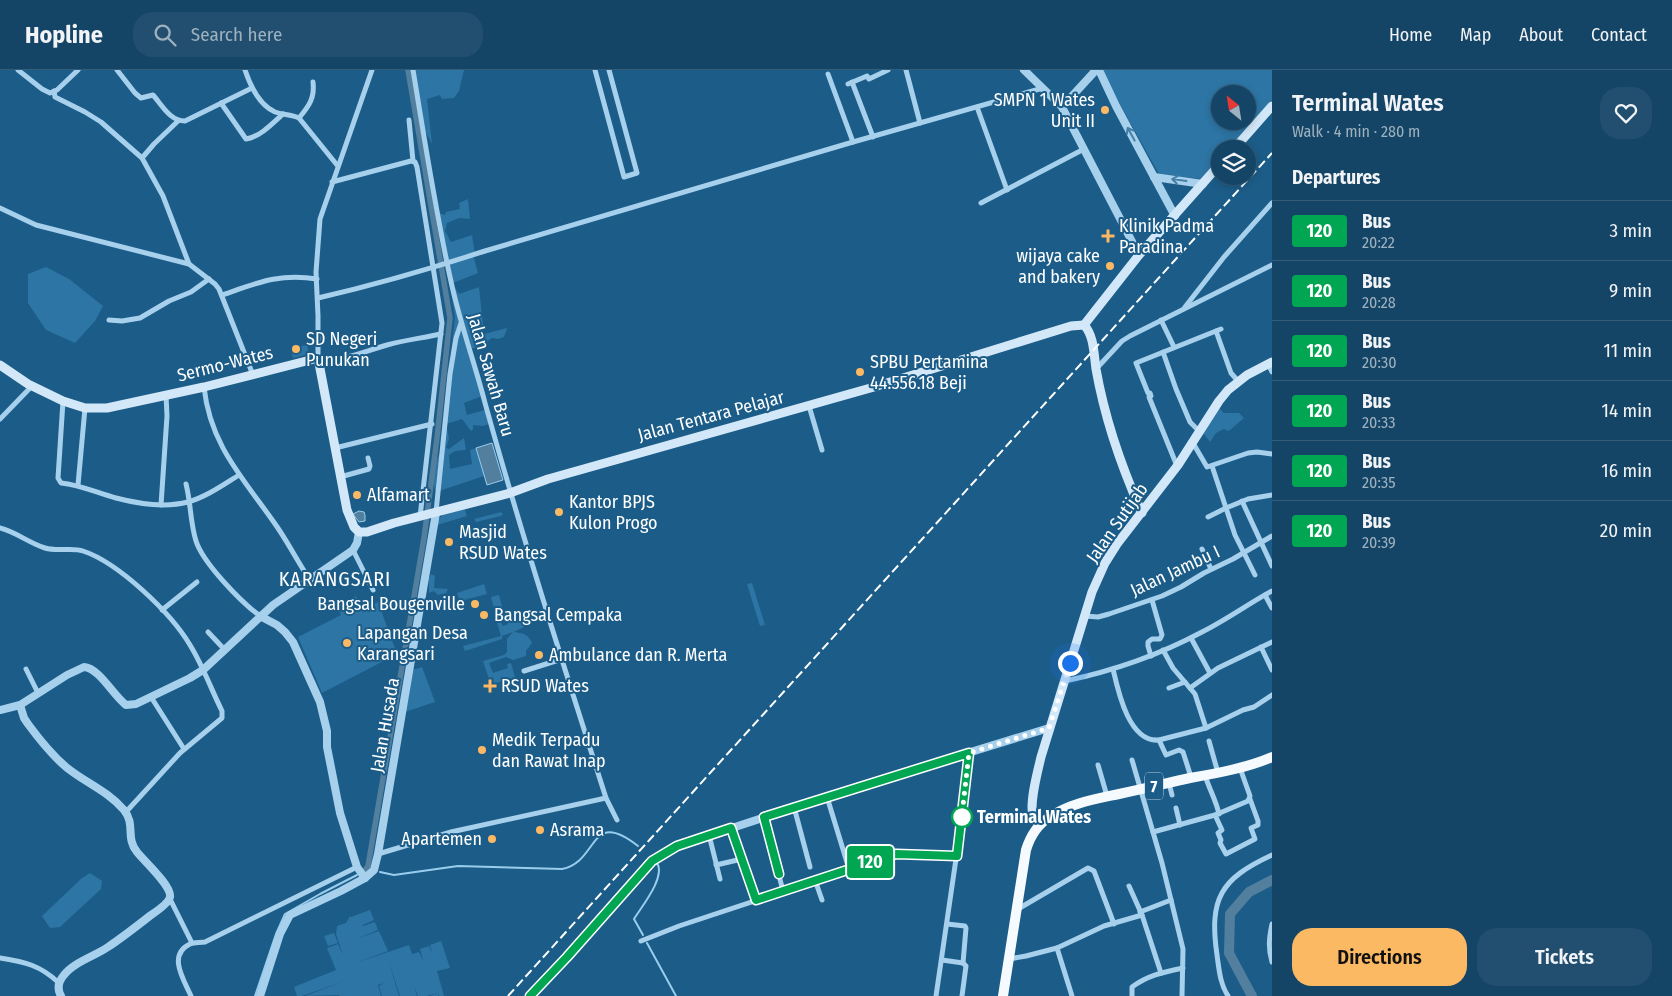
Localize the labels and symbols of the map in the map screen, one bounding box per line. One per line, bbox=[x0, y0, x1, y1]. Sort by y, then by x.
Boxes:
north arrow bbox=[1211, 85, 1256, 130]
place label: SMPN 1 Wates Unit II bbox=[994, 89, 1095, 132]
marker: SMPN 1 Wates Unit II bbox=[1099, 104, 1111, 116]
one-way arrow bbox=[1126, 127, 1135, 142]
one-way arrow bbox=[1171, 175, 1187, 185]
place label: Klinik Padma Paradina bbox=[1119, 215, 1214, 258]
marker: Klinik Padma Paradina bbox=[1101, 229, 1115, 243]
place label: wijaya cake and bakery bbox=[1016, 245, 1100, 288]
marker: wijaya cake and bakery bbox=[1104, 260, 1116, 272]
street label: Jalan Sawah Baru bbox=[463, 311, 519, 439]
place label: SD Negeri Punukan bbox=[306, 328, 377, 371]
street label: Sermo-Wates bbox=[175, 341, 276, 387]
marker: SD Negeri Punukan bbox=[290, 343, 302, 355]
place label: SPBU Pertamina 44.556.18 Beji bbox=[870, 351, 988, 394]
marker: SPBU Pertamina 44.556.18 Beji bbox=[854, 366, 866, 378]
street label: Jalan Tentara Pelajar bbox=[635, 386, 787, 446]
street label: Jalan Sutijab bbox=[1081, 479, 1153, 567]
place label: Alfamart bbox=[367, 484, 430, 506]
marker: Alfamart bbox=[351, 489, 363, 501]
place label: Kantor BPJS Kulon Progo bbox=[569, 491, 658, 534]
marker: Kantor BPJS Kulon Progo bbox=[553, 506, 565, 518]
place label: Masjid RSUD Wates bbox=[459, 521, 547, 564]
marker: Masjid RSUD Wates bbox=[443, 536, 455, 548]
street label: Jalan Jambu I bbox=[1127, 541, 1223, 601]
district label: KARANGSARI bbox=[279, 567, 391, 591]
place label: Bangsal Bougenville bbox=[317, 593, 465, 615]
marker: Bangsal Bougenville bbox=[469, 598, 481, 610]
place label: Bangsal Cempaka bbox=[494, 604, 623, 626]
marker: Bangsal Cempaka bbox=[478, 609, 490, 621]
place label: Lapangan Desa Karangsari bbox=[357, 622, 468, 665]
marker: Lapangan Desa Karangsari bbox=[341, 637, 353, 649]
place label: Ambulance dan R. Merta bbox=[549, 644, 728, 666]
marker: Ambulance dan R. Merta bbox=[533, 649, 545, 661]
your location bbox=[1058, 651, 1083, 676]
place label: RSUD Wates bbox=[501, 675, 589, 697]
street label: Jalan Husada bbox=[366, 676, 404, 774]
marker: RSUD Wates bbox=[483, 679, 497, 693]
place label: Medik Terpadu dan Rawat Inap bbox=[492, 729, 606, 772]
marker: Medik Terpadu dan Rawat Inap bbox=[476, 744, 488, 756]
road number: 7 bbox=[1145, 772, 1163, 799]
marker: Terminal Wates bbox=[951, 806, 973, 828]
place label: Terminal Wates bbox=[977, 806, 1091, 828]
place label: Asrama bbox=[550, 819, 605, 841]
marker: Asrama bbox=[534, 824, 546, 836]
place label: Apartemen bbox=[401, 828, 482, 850]
marker: Apartemen bbox=[486, 833, 498, 845]
line badge: 120 bbox=[841, 846, 899, 878]

